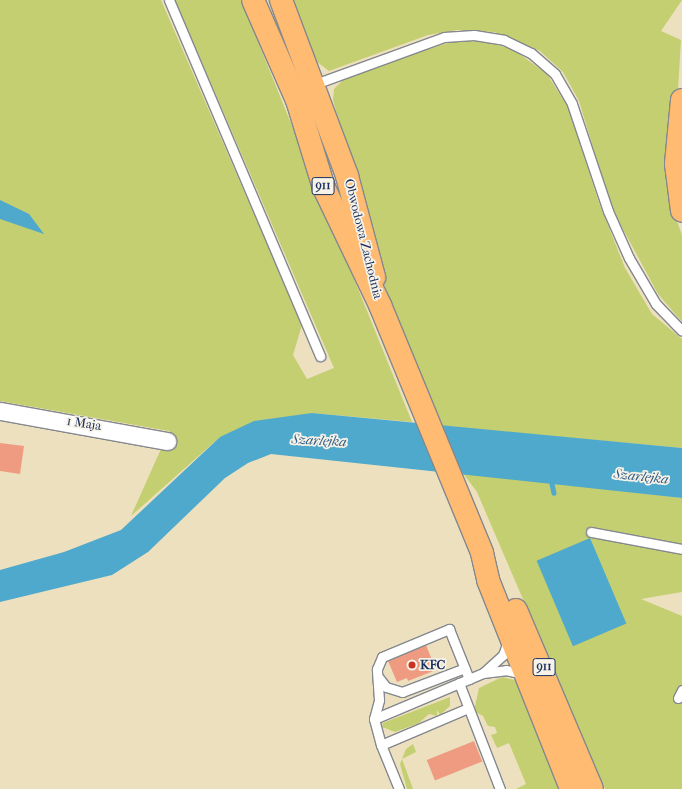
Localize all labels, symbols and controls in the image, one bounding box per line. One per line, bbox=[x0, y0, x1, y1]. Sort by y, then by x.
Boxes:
road number: 911 bbox=[311, 176, 335, 196]
street label: Obwodowa Zachodnia bbox=[341, 177, 385, 301]
street label: 1 Maja bbox=[66, 414, 102, 434]
water label: Szarlejka bbox=[291, 431, 347, 451]
water label: Szarlejka bbox=[613, 466, 669, 488]
place label: KFC bbox=[420, 657, 445, 673]
road number: 911 bbox=[532, 657, 556, 677]
marker: KFC bbox=[407, 660, 417, 670]

